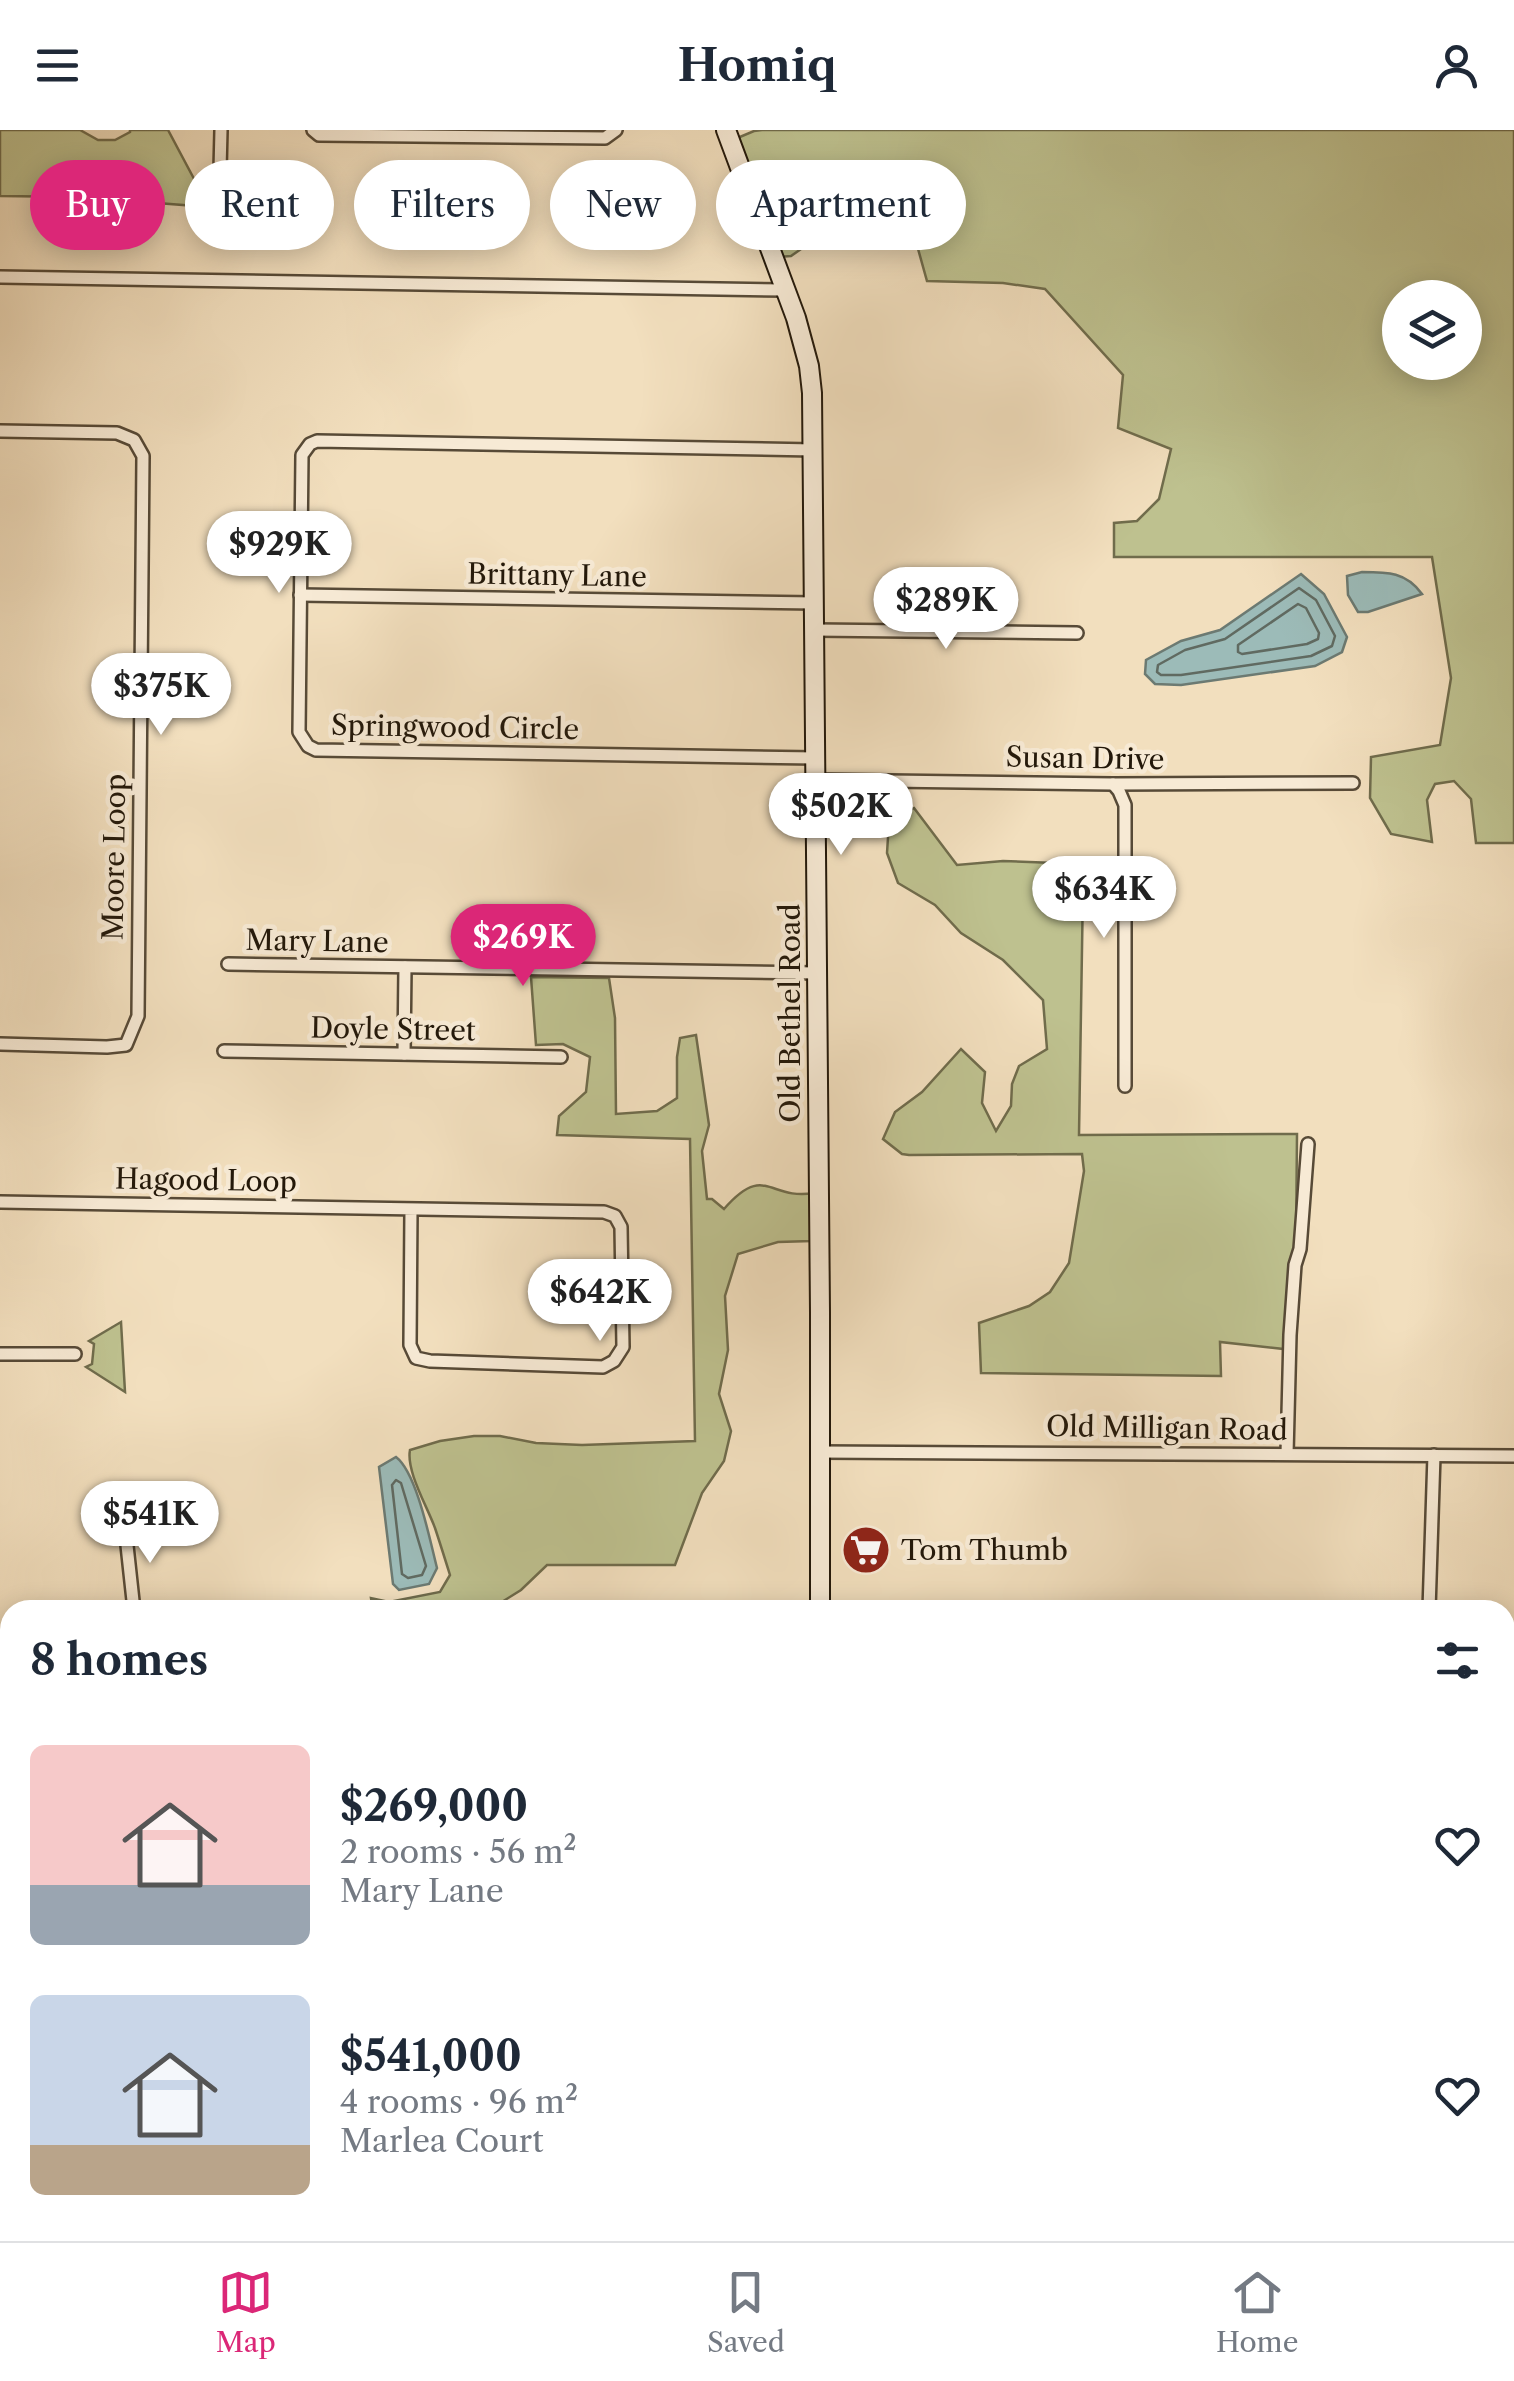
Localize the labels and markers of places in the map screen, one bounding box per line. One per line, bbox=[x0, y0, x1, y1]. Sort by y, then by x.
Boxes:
pin: $929K bbox=[209, 511, 349, 596]
pin: $289K bbox=[876, 567, 1016, 652]
pin: $375K bbox=[91, 653, 231, 738]
pin: $502K bbox=[771, 773, 911, 858]
pin: $634K bbox=[1034, 856, 1174, 941]
pin: $269K bbox=[453, 904, 593, 989]
pin: $642K bbox=[530, 1259, 670, 1344]
pin: $541K bbox=[80, 1481, 220, 1566]
supermarket icon: Tom Thumb bbox=[840, 1524, 892, 1576]
place label: Tom Thumb bbox=[901, 1533, 1068, 1567]

